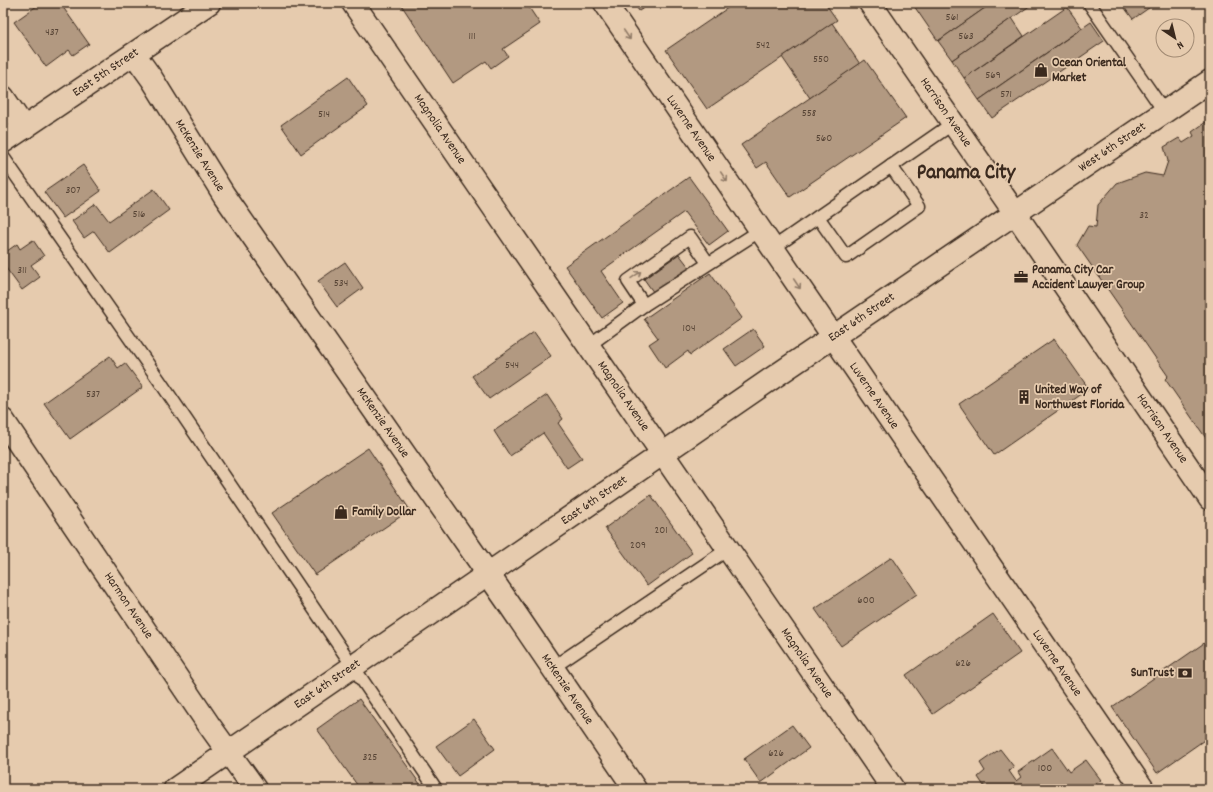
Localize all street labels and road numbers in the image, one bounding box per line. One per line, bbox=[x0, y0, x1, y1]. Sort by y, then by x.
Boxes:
street label: East 5th Street bbox=[69, 43, 143, 102]
street label: Harrison Avenue bbox=[915, 74, 976, 151]
street label: Magnolia Avenue bbox=[409, 90, 471, 168]
street label: Luverne Avenue bbox=[661, 91, 721, 166]
street label: McKenzie Avenue bbox=[170, 116, 229, 196]
street label: West 6th Street bbox=[1075, 117, 1150, 177]
street label: East 6th Street bbox=[824, 288, 899, 347]
street label: Magnolia Avenue bbox=[592, 357, 654, 435]
street label: Luverne Avenue bbox=[844, 359, 904, 433]
street label: McKenzie Avenue bbox=[351, 384, 414, 462]
street label: Harrison Avenue bbox=[1131, 390, 1193, 468]
street label: East 6th Street bbox=[557, 471, 632, 530]
street label: Harmon Avenue bbox=[99, 568, 158, 643]
street label: Magnolia Avenue bbox=[776, 624, 838, 702]
street label: Luverne Avenue bbox=[1027, 626, 1087, 701]
street label: McKenzie Avenue bbox=[536, 650, 598, 729]
street label: East 6th Street bbox=[290, 654, 365, 714]

